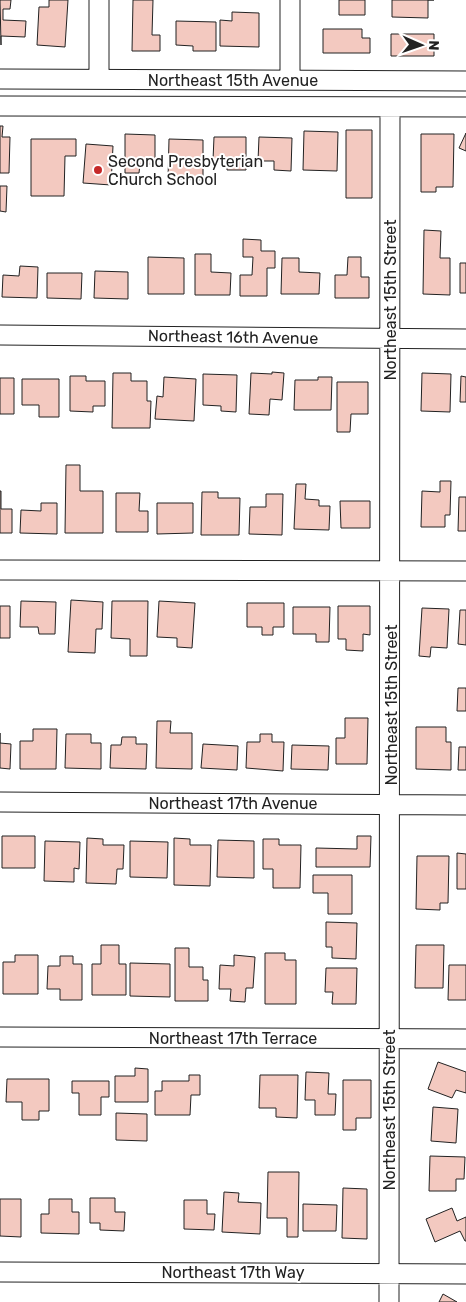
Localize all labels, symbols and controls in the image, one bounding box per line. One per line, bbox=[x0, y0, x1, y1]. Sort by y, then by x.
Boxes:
north arrow bbox=[396, 20, 446, 70]
text: N bbox=[425, 40, 442, 51]
street label: Northeast 15th Avenue bbox=[148, 71, 318, 90]
place label: Second Presbyterian Church School bbox=[108, 152, 263, 189]
marker: Second Presbyterian Church School bbox=[92, 164, 104, 176]
street label: Northeast 15th Street bbox=[381, 219, 400, 381]
street label: Northeast 16th Avenue bbox=[148, 326, 318, 348]
street label: Northeast 15th Street bbox=[382, 624, 401, 786]
street label: Northeast 17th Avenue bbox=[148, 794, 318, 813]
street label: Northeast 17th Terrace bbox=[149, 1029, 317, 1048]
street label: Northeast 15th Street bbox=[380, 1029, 399, 1191]
street label: Northeast 17th Way bbox=[161, 1263, 305, 1282]

